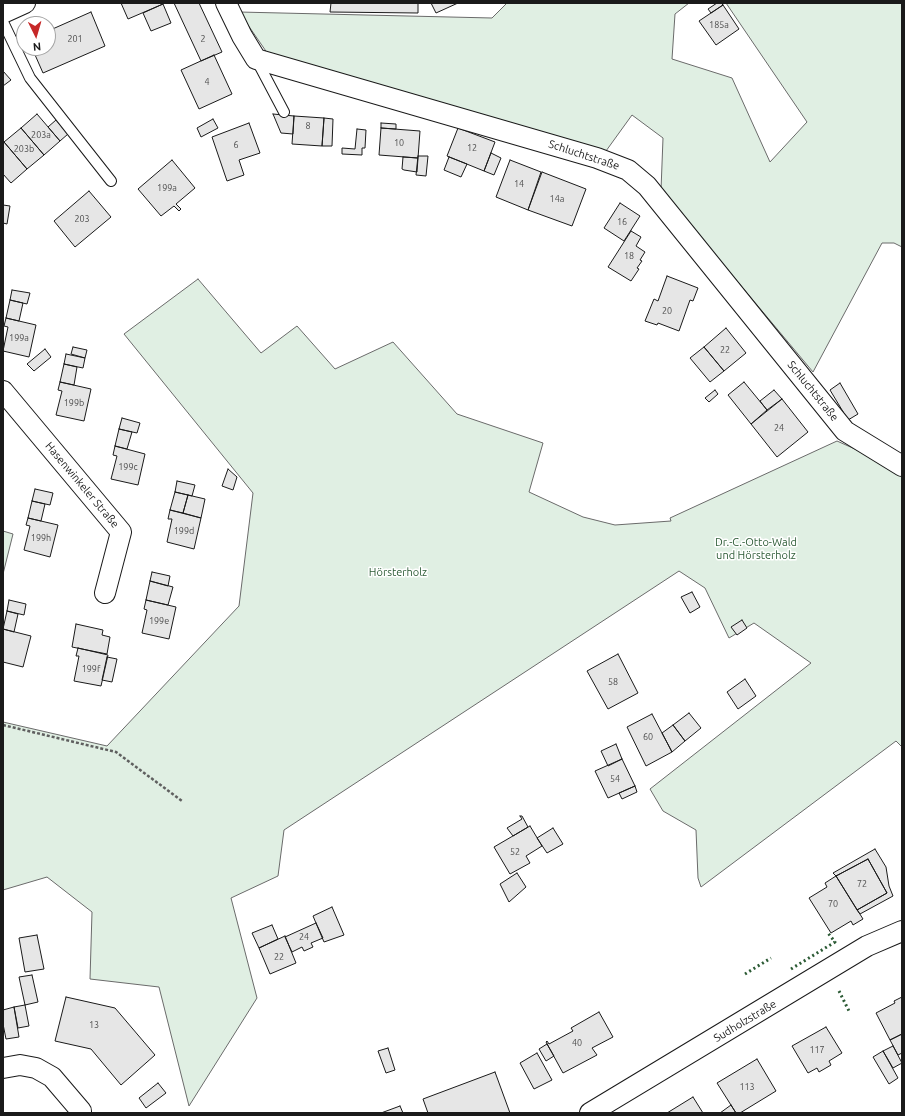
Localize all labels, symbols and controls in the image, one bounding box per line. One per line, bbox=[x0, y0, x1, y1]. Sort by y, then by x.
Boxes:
north arrow bbox=[16, 16, 56, 56]
house number: 185a bbox=[709, 20, 729, 30]
house number: 201 bbox=[67, 34, 83, 44]
house number: 2 bbox=[200, 34, 206, 44]
text: N bbox=[32, 41, 42, 53]
house number: 4 bbox=[204, 77, 210, 87]
house number: 8 bbox=[305, 121, 311, 131]
house number: 203a bbox=[31, 130, 51, 140]
street label: Schluchtstraße bbox=[547, 137, 621, 173]
house number: 10 bbox=[394, 138, 404, 148]
house number: 6 bbox=[233, 140, 239, 150]
house number: 12 bbox=[467, 143, 477, 153]
house number: 203b bbox=[14, 144, 34, 154]
house number: 14 bbox=[514, 179, 524, 189]
house number: 199a bbox=[157, 183, 177, 193]
house number: 14a bbox=[550, 194, 564, 204]
house number: 203 bbox=[74, 214, 90, 224]
house number: 16 bbox=[617, 217, 627, 227]
house number: 18 bbox=[624, 251, 634, 261]
house number: 20 bbox=[662, 306, 672, 316]
house number: 199a bbox=[9, 333, 29, 343]
house number: 22 bbox=[720, 345, 730, 355]
street label: Schluchtstraße bbox=[785, 358, 841, 424]
house number: 199b bbox=[64, 398, 84, 408]
house number: 24 bbox=[774, 423, 784, 433]
street label: Hasenwinkeler Straße bbox=[42, 440, 122, 530]
house number: 199c bbox=[118, 462, 138, 472]
house number: 199d bbox=[174, 526, 194, 536]
house number: 199h bbox=[31, 533, 51, 543]
park label: Dr.-C.-Otto-Wald und Hörsterholz bbox=[715, 535, 797, 561]
park label: Hörsterholz bbox=[369, 565, 427, 579]
house number: 199e bbox=[149, 616, 169, 626]
house number: 199f bbox=[82, 664, 100, 674]
house number: 58 bbox=[608, 677, 618, 687]
house number: 60 bbox=[643, 732, 653, 742]
house number: 54 bbox=[610, 774, 620, 784]
house number: 52 bbox=[510, 847, 520, 857]
house number: 72 bbox=[857, 879, 867, 889]
house number: 70 bbox=[828, 899, 838, 909]
house number: 24 bbox=[299, 932, 309, 942]
house number: 22 bbox=[274, 952, 284, 962]
street label: Sudholzstraße bbox=[711, 997, 779, 1045]
house number: 13 bbox=[89, 1020, 99, 1030]
house number: 40 bbox=[572, 1038, 582, 1048]
house number: 117 bbox=[809, 1045, 825, 1055]
house number: 113 bbox=[739, 1082, 755, 1092]

